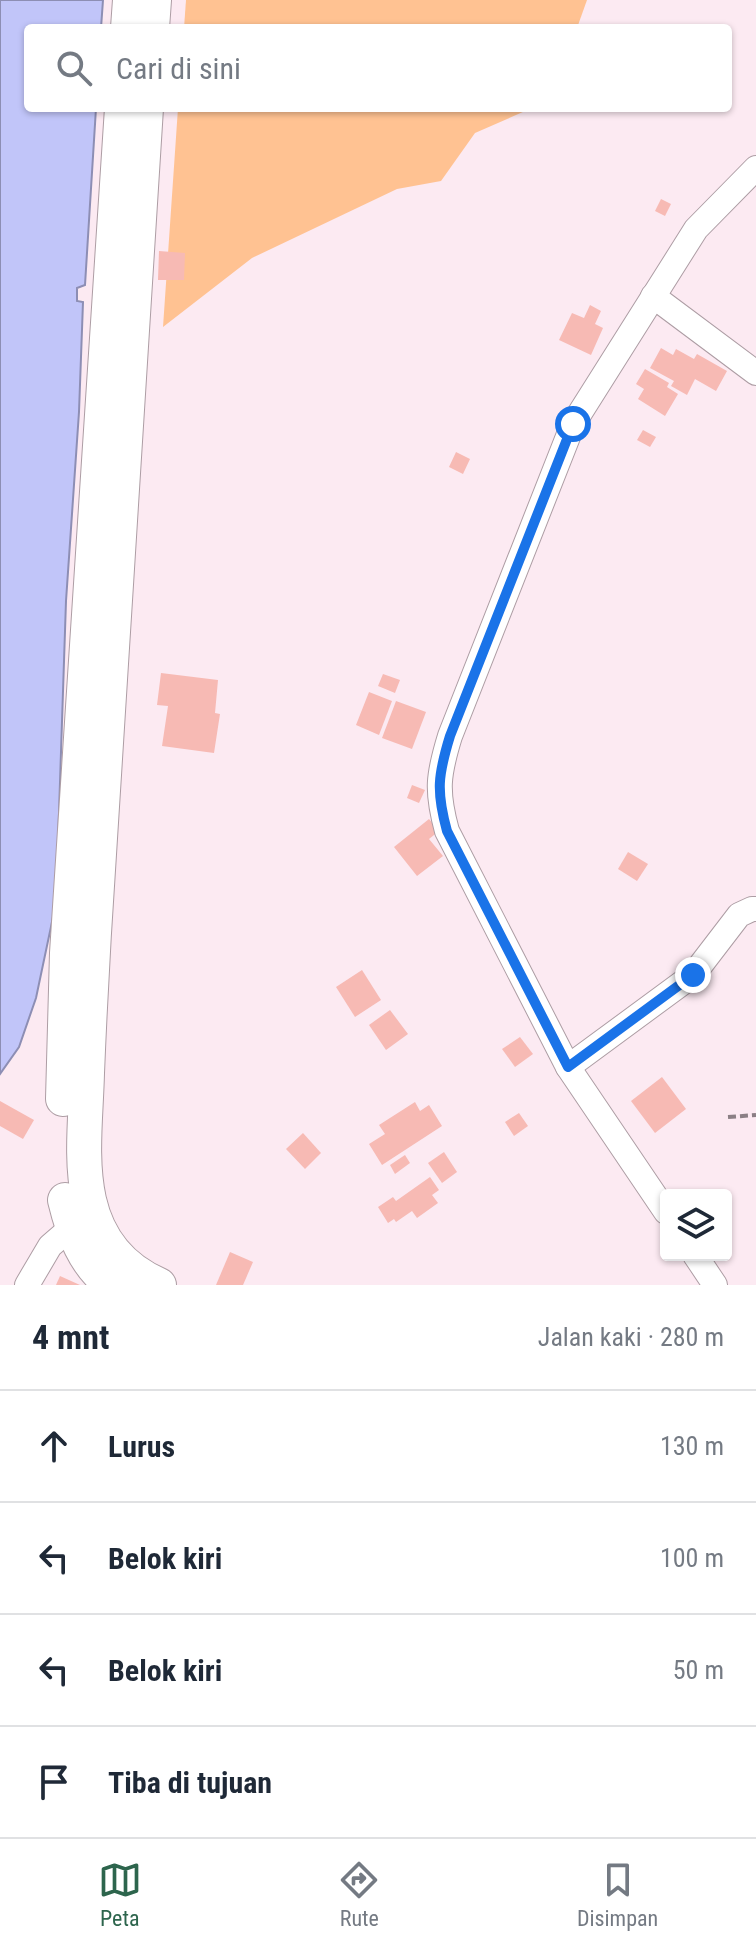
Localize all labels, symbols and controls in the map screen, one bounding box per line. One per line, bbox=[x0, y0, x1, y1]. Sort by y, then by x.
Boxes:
search box bbox=[24, 24, 732, 112]
icon: search bbox=[52, 46, 96, 90]
text: Cari di sini bbox=[116, 51, 241, 86]
route start bbox=[555, 406, 591, 442]
route end bbox=[675, 957, 711, 993]
map controls bbox=[660, 1189, 732, 1261]
button: layers bbox=[660, 1189, 732, 1261]
text: 4 mnt bbox=[32, 1317, 109, 1357]
text: Jalan kaki · 280 m bbox=[538, 1322, 724, 1352]
icon: ahead bbox=[32, 1424, 76, 1468]
text: Lurus bbox=[108, 1429, 175, 1464]
text: 130 m bbox=[660, 1431, 724, 1461]
icon: left bbox=[32, 1536, 76, 1580]
text: Belok kiri bbox=[108, 1541, 222, 1576]
text: 100 m bbox=[660, 1543, 724, 1573]
icon: left bbox=[32, 1648, 76, 1692]
text: Belok kiri bbox=[108, 1653, 222, 1688]
text: 50 m bbox=[673, 1655, 724, 1685]
icon: arrive bbox=[32, 1760, 76, 1804]
text: Tiba di tujuan bbox=[108, 1765, 272, 1800]
tab: Peta bbox=[98, 1858, 142, 1931]
tab: Rute bbox=[337, 1858, 381, 1931]
tab: Disimpan bbox=[577, 1858, 658, 1931]

